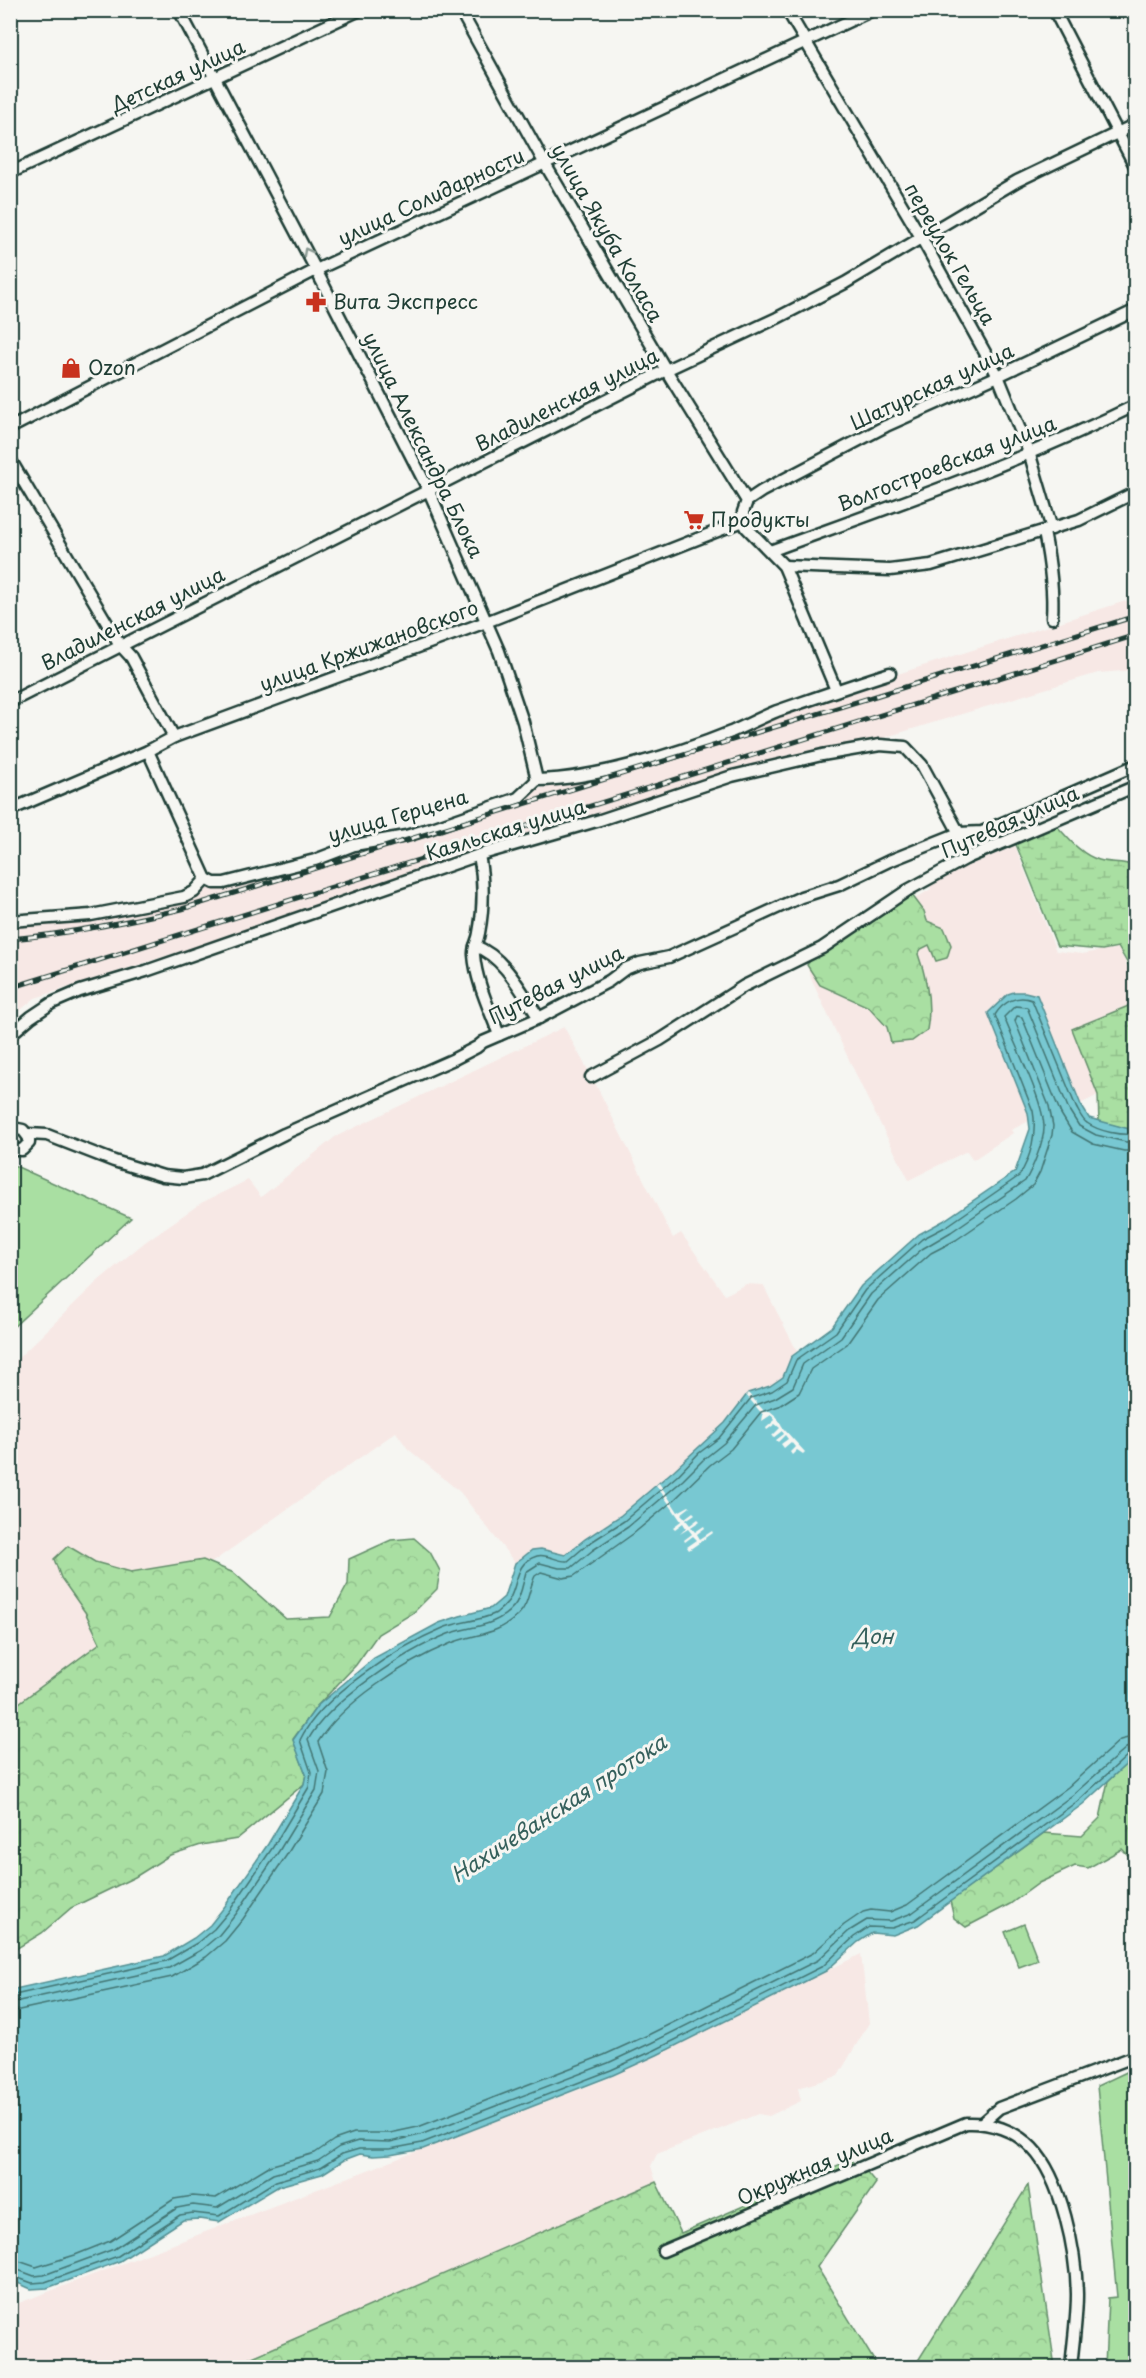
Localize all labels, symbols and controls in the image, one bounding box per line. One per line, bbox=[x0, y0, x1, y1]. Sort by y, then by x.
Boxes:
street label: Детская улица bbox=[105, 31, 250, 120]
street label: улица Якуба Коласа bbox=[544, 138, 672, 328]
street label: улица Солидарности bbox=[332, 140, 529, 253]
street label: переулок Гельца bbox=[898, 177, 1004, 331]
one-way arrow bbox=[302, 247, 314, 258]
place label: Вита Экспресс bbox=[333, 286, 478, 316]
pharmacy icon: Вита Экспресс bbox=[304, 290, 328, 314]
street label: улица Александра Блока bbox=[356, 326, 492, 563]
street label: Шатурская улица bbox=[845, 335, 1019, 437]
street label: Владиленская улица bbox=[469, 340, 664, 458]
place label: Ozon bbox=[88, 352, 136, 382]
shop icon: Ozon bbox=[59, 356, 83, 380]
street label: Волгостроевская улица bbox=[833, 407, 1061, 519]
place label: Продукты bbox=[711, 504, 810, 534]
supermarket icon: Продукты bbox=[682, 508, 706, 532]
street label: Владиленская улица bbox=[35, 559, 230, 677]
street label: улица Кржижановского bbox=[255, 591, 482, 699]
street label: Путевая улица bbox=[936, 777, 1084, 865]
street label: улица Герцена bbox=[324, 781, 472, 849]
street label: Каяльская улица bbox=[422, 790, 590, 868]
street label: Путевая улица bbox=[483, 937, 629, 1031]
water label: Дон bbox=[851, 1619, 896, 1651]
water label: Нахичеванская протока bbox=[444, 1725, 673, 1889]
street label: Окружная улица bbox=[732, 2120, 898, 2212]

